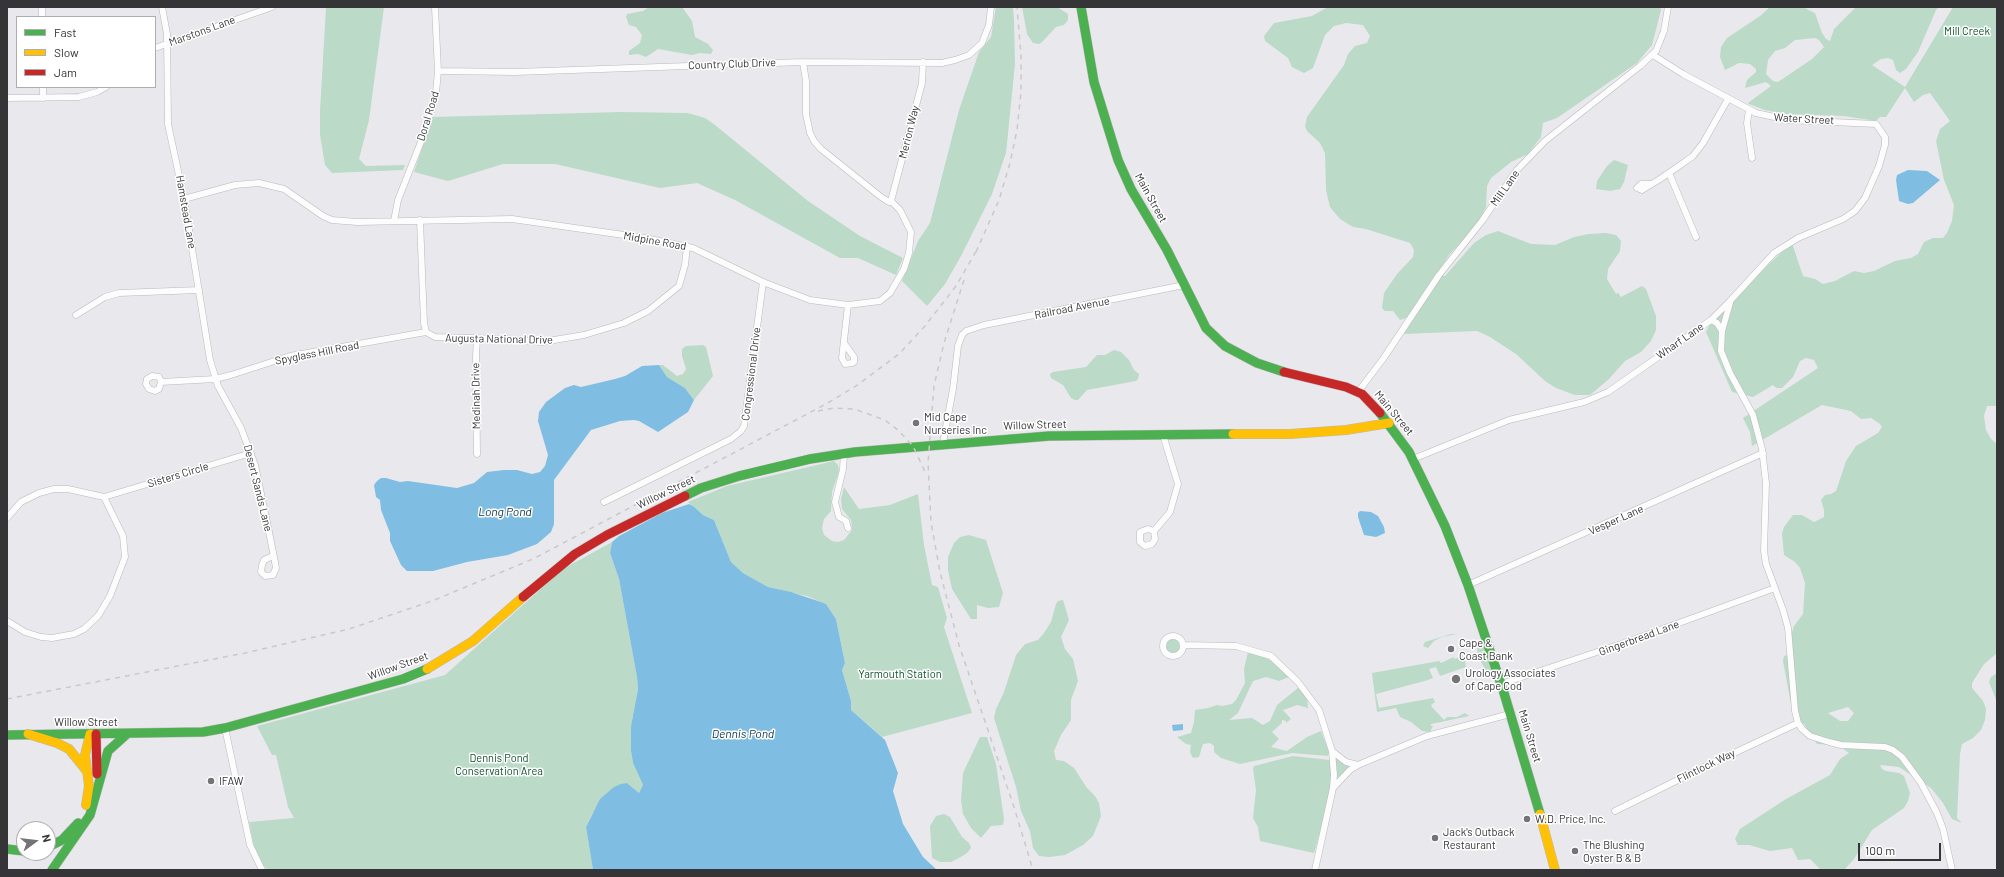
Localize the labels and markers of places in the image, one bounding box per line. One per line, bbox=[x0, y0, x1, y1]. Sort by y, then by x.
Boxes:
place label: Mid Cape Nurseries Inc bbox=[924, 410, 987, 436]
marker: Mid Cape Nurseries Inc bbox=[911, 418, 921, 428]
place label: Cape & Coast Bank bbox=[1459, 636, 1513, 662]
marker: Cape & Coast Bank bbox=[1446, 644, 1456, 654]
place label: Urology Associates of Cape Cod bbox=[1465, 666, 1556, 692]
marker: Urology Associates of Cape Cod bbox=[1450, 673, 1462, 685]
place label: IFAW bbox=[219, 774, 243, 788]
marker: IFAW bbox=[206, 776, 216, 786]
place label: W.D. Price, Inc. bbox=[1535, 812, 1606, 826]
marker: W.D. Price, Inc. bbox=[1522, 814, 1532, 824]
place label: Jack's Outback Restaurant bbox=[1443, 825, 1514, 851]
marker: Jack's Outback Restaurant bbox=[1430, 833, 1440, 843]
place label: The Blushing Oyster B & B bbox=[1583, 838, 1644, 864]
marker: The Blushing Oyster B & B bbox=[1570, 846, 1580, 856]

